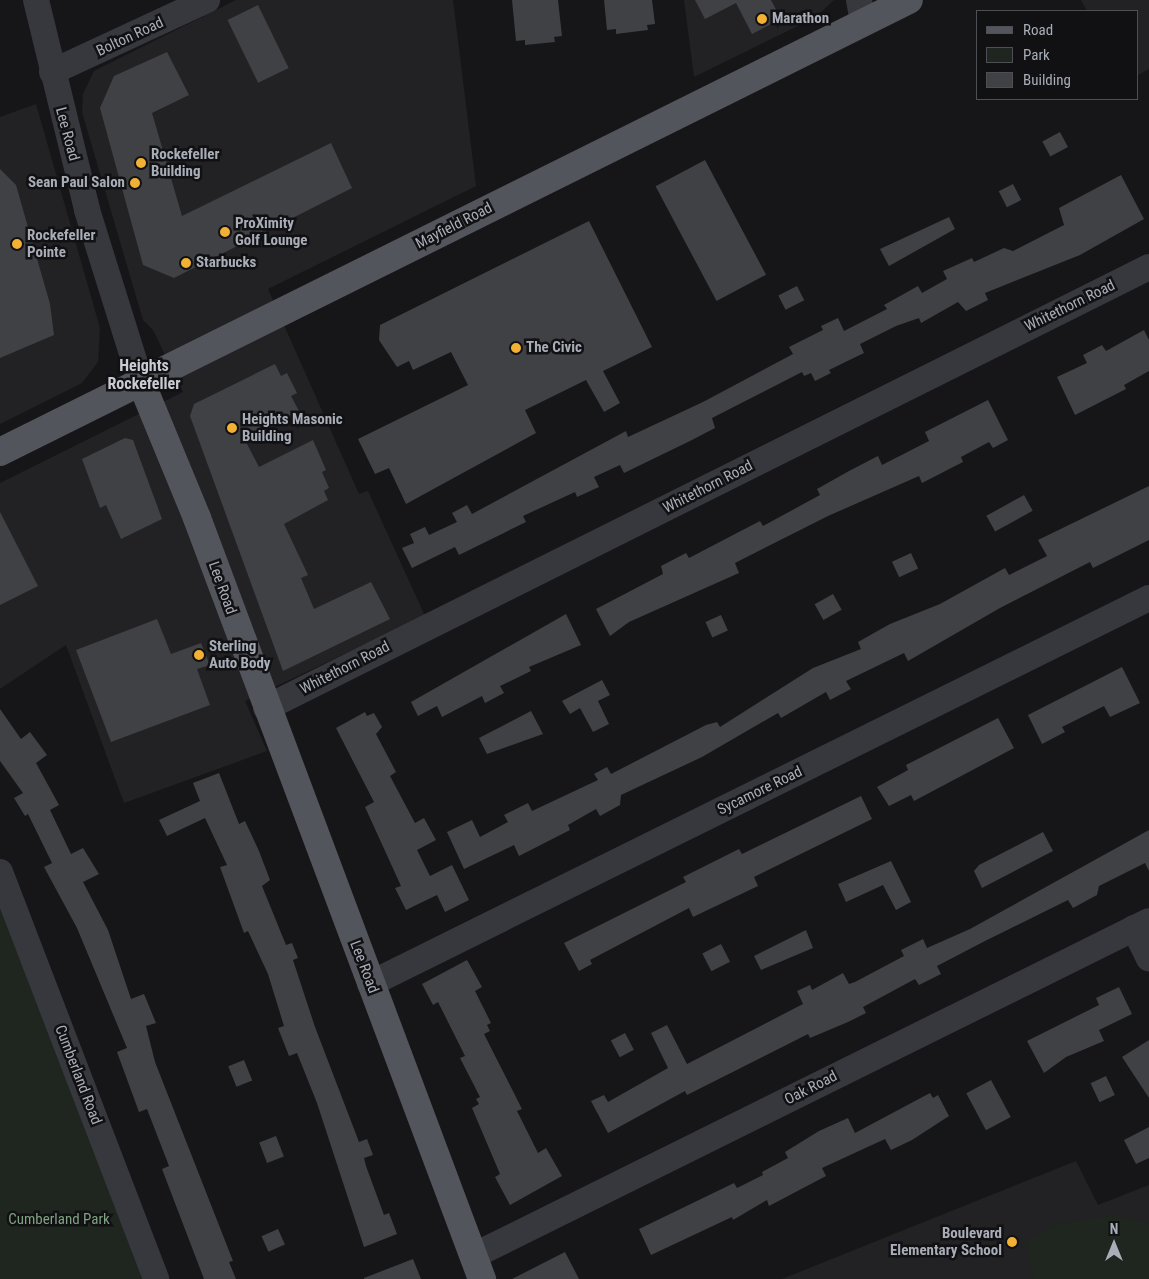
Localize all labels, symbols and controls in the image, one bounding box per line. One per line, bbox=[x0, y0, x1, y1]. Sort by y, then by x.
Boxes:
place label: Marathon bbox=[772, 10, 829, 28]
legend bbox=[976, 10, 1139, 100]
marker: Marathon bbox=[756, 13, 768, 25]
street label: Bolton Road bbox=[94, 14, 166, 60]
text: Road bbox=[1023, 21, 1053, 39]
text: Park bbox=[1023, 46, 1050, 64]
text: Building bbox=[1023, 71, 1071, 89]
street label: Lee Road bbox=[51, 105, 83, 163]
place label: Rockefeller Building bbox=[151, 145, 219, 180]
marker: Rockefeller Building bbox=[135, 157, 147, 169]
place label: Sean Paul Salon bbox=[28, 174, 125, 192]
marker: Sean Paul Salon bbox=[129, 177, 141, 189]
street label: Mayfield Road bbox=[413, 199, 495, 253]
place label: ProXimity Golf Lounge bbox=[235, 214, 308, 249]
place label: Rockefeller Pointe bbox=[27, 226, 95, 261]
marker: ProXimity Golf Lounge bbox=[219, 226, 231, 238]
marker: Rockefeller Pointe bbox=[11, 238, 23, 250]
place label: Starbucks bbox=[196, 254, 256, 272]
marker: Starbucks bbox=[180, 257, 192, 269]
street label: Whitethorn Road bbox=[1022, 276, 1118, 336]
place label: The Civic bbox=[526, 339, 582, 357]
marker: The Civic bbox=[510, 342, 522, 354]
district label: Heights Rockefeller bbox=[107, 356, 181, 394]
place label: Heights Masonic Building bbox=[242, 410, 343, 445]
marker: Heights Masonic Building bbox=[226, 422, 238, 434]
street label: Whitethorn Road bbox=[660, 457, 756, 517]
street label: Lee Road bbox=[204, 559, 240, 617]
place label: Sterling Auto Body bbox=[209, 637, 271, 672]
street label: Whitethorn Road bbox=[297, 638, 393, 698]
marker: Sterling Auto Body bbox=[193, 649, 205, 661]
street label: Sycamore Road bbox=[715, 763, 805, 819]
street label: Lee Road bbox=[346, 938, 382, 996]
street label: Cumberland Road bbox=[51, 1023, 105, 1127]
street label: Oak Road bbox=[782, 1067, 840, 1109]
park label: Cumberland Park bbox=[8, 1211, 110, 1229]
north arrow bbox=[1089, 1219, 1139, 1269]
text: N bbox=[1110, 1221, 1118, 1237]
place label: Boulevard Elementary School bbox=[890, 1224, 1002, 1259]
marker: Boulevard Elementary School bbox=[1006, 1236, 1018, 1248]

